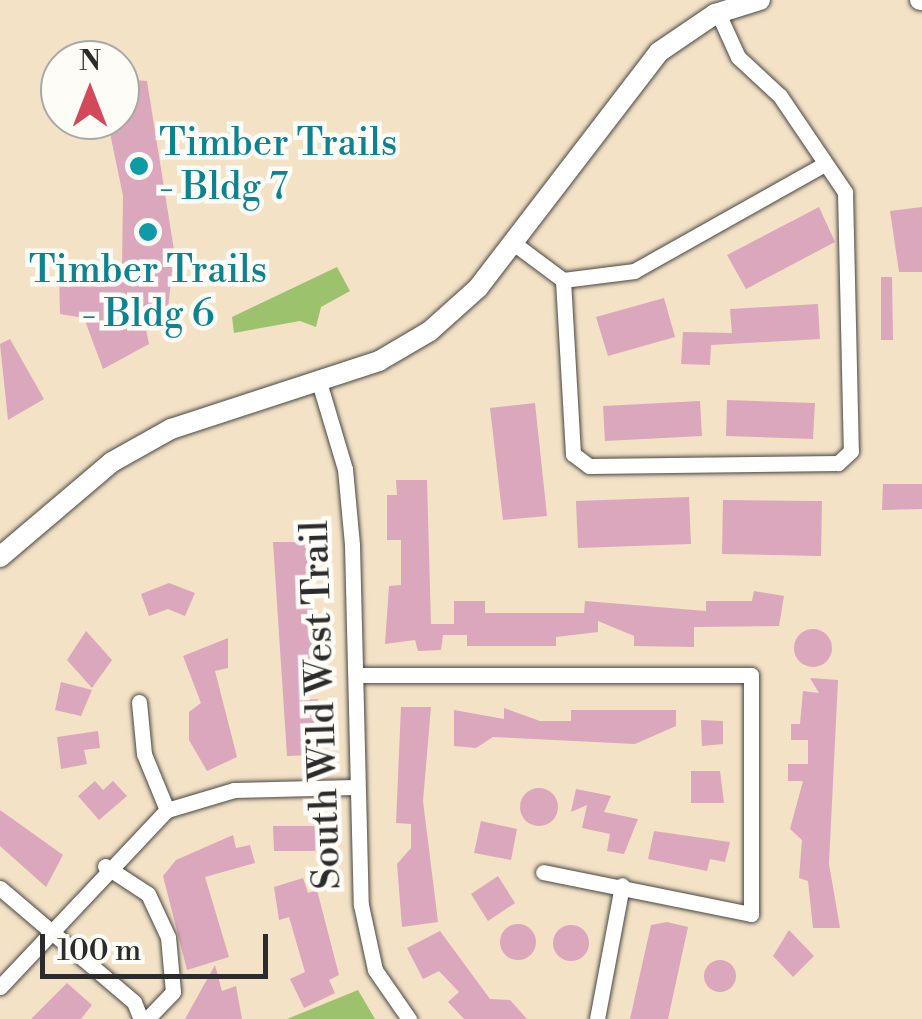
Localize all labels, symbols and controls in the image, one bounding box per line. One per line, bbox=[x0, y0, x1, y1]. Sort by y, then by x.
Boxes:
north arrow bbox=[40, 40, 140, 140]
text: N bbox=[79, 44, 101, 79]
place label: Timber Trails - Bldg 7 bbox=[159, 121, 397, 210]
marker: Timber Trails - Bldg 7 bbox=[128, 155, 150, 177]
marker: Timber Trails - Bldg 6 bbox=[137, 221, 159, 243]
place label: Timber Trails - Bldg 6 bbox=[29, 248, 267, 338]
street label: South Wild West Trail bbox=[293, 520, 351, 890]
scale bar bbox=[45, 914, 272, 976]
text: 100 m bbox=[57, 932, 141, 970]

